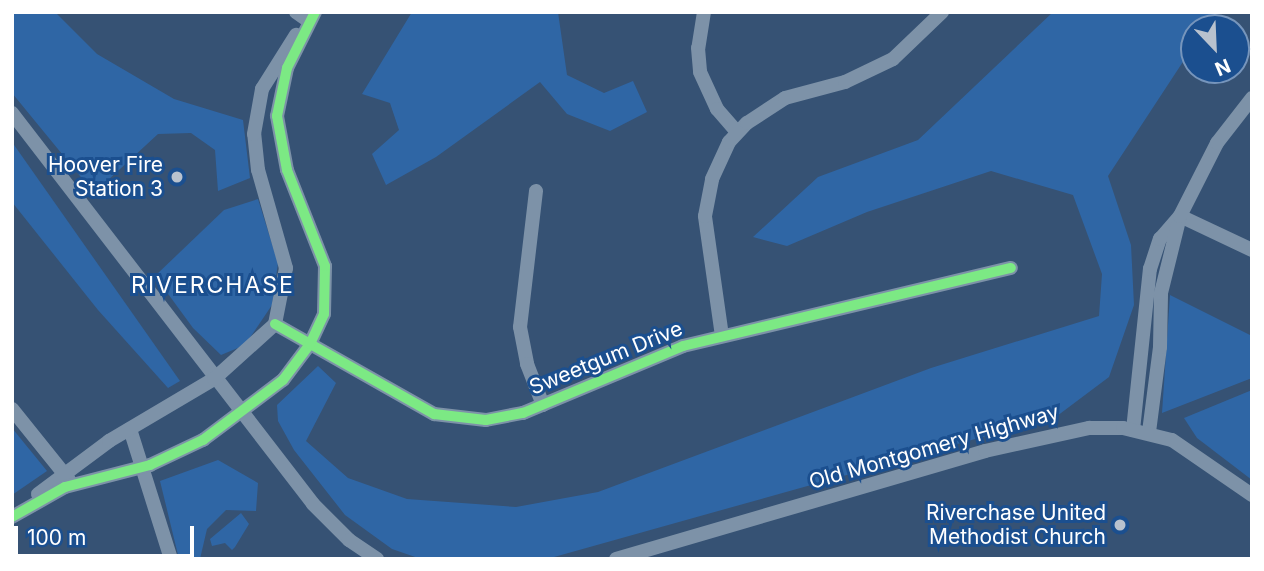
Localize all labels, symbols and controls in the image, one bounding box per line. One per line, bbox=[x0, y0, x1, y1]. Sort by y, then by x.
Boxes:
north arrow bbox=[1180, 14, 1250, 84]
text: N bbox=[1211, 54, 1234, 80]
place label: Hoover Fire Station 3 bbox=[48, 152, 163, 202]
marker: Hoover Fire Station 3 bbox=[169, 169, 185, 185]
district label: RIVERCHASE bbox=[132, 271, 294, 299]
street label: Sweetgum Drive bbox=[526, 316, 686, 400]
street label: Old Montgomery Highway bbox=[806, 399, 1062, 495]
place label: Riverchase United Methodist Church bbox=[926, 500, 1106, 550]
scale bar bbox=[18, 512, 198, 556]
marker: Riverchase United Methodist Church bbox=[1112, 517, 1128, 533]
text: 100 m bbox=[27, 525, 86, 550]

